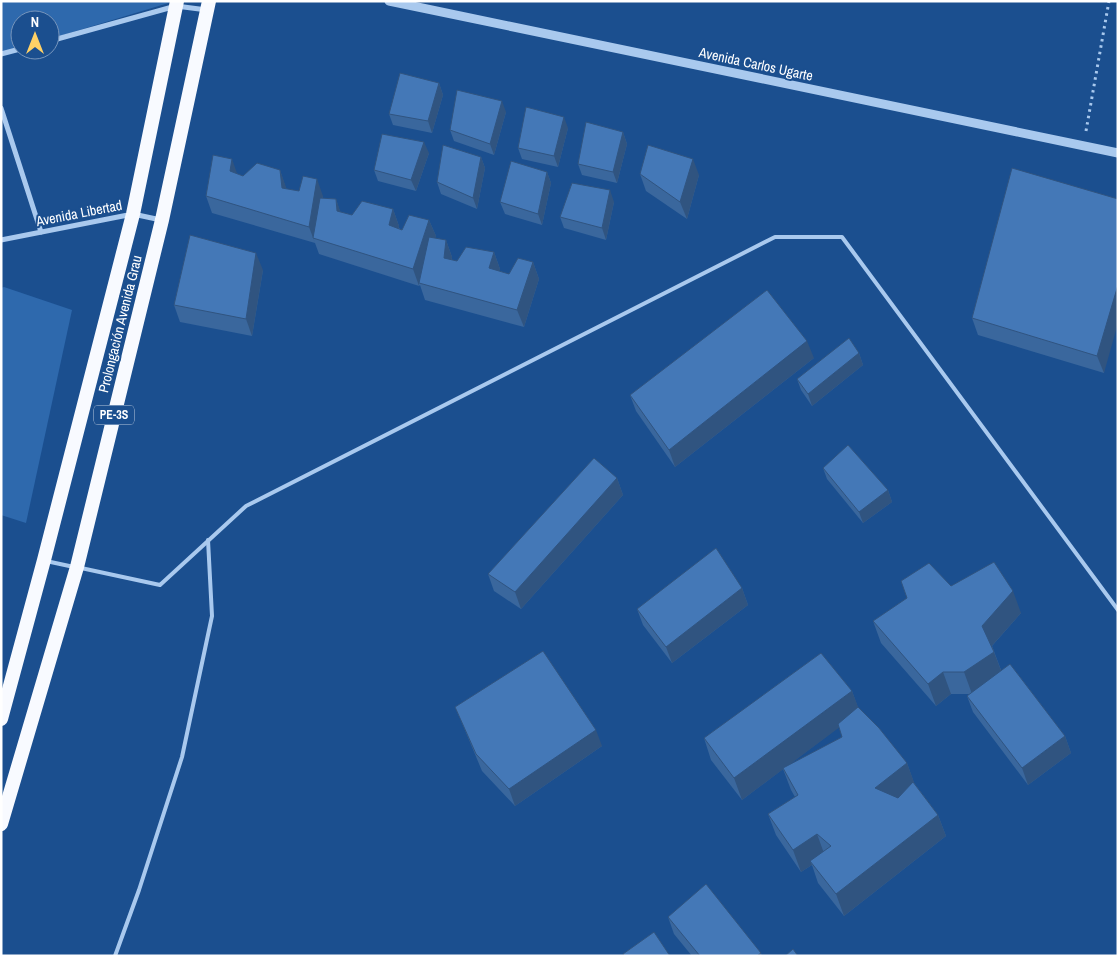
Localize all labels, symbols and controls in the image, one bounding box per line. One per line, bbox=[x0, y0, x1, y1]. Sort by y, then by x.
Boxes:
north arrow bbox=[10, 10, 60, 60]
text: N bbox=[31, 13, 39, 31]
street label: Avenida Carlos Ugarte bbox=[696, 43, 815, 85]
street label: Avenida Libertad bbox=[33, 196, 124, 230]
street label: Prolongación Avenida Grau bbox=[94, 253, 146, 395]
road number: PE-3S bbox=[94, 406, 134, 424]

